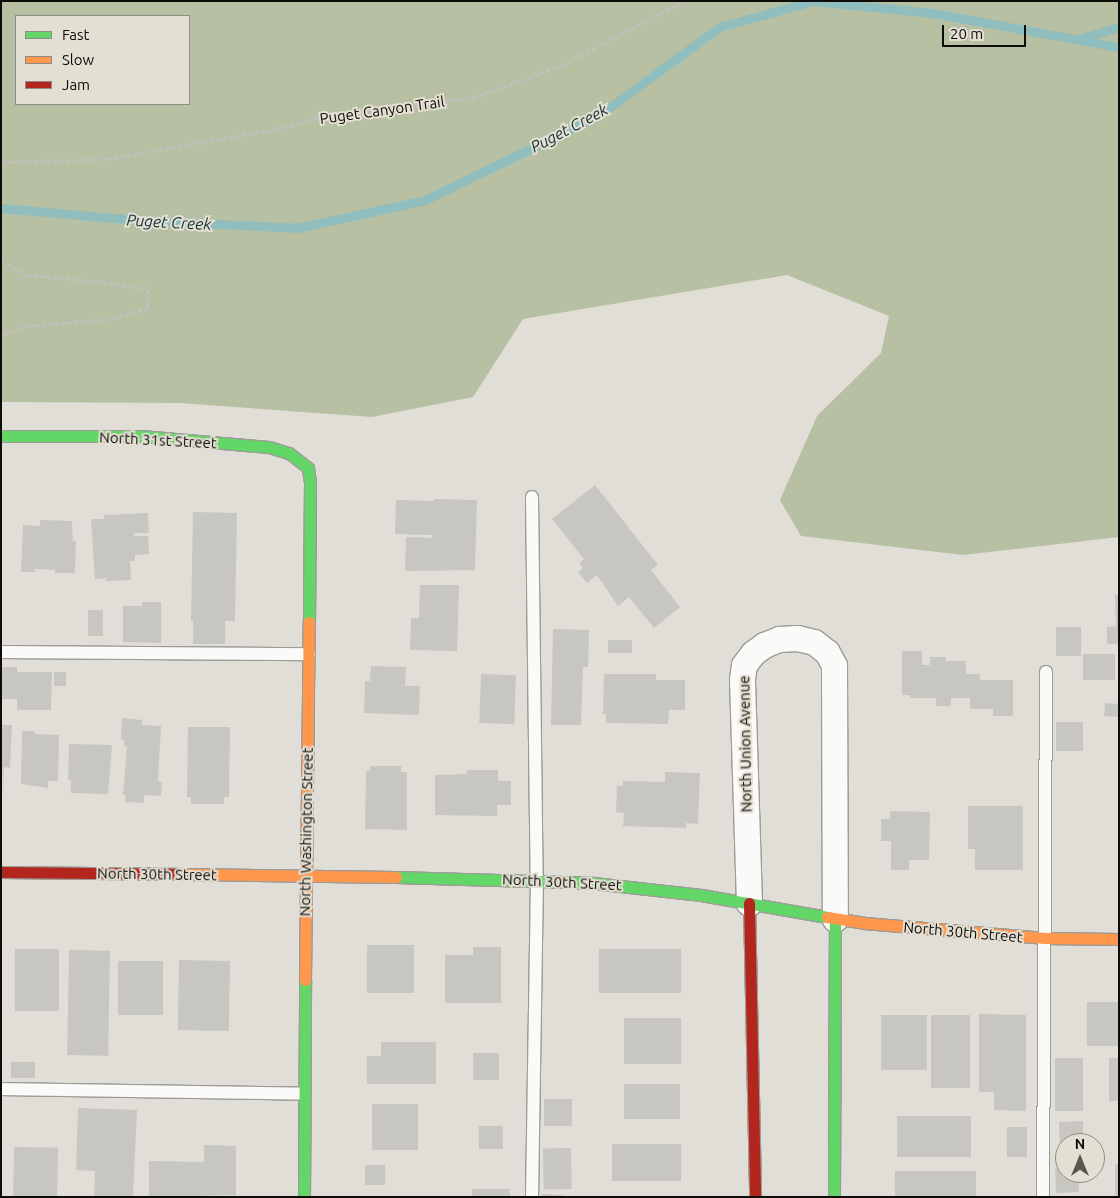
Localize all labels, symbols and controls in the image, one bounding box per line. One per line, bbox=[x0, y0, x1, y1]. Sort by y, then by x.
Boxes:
legend bbox=[15, 15, 190, 105]
scale bar bbox=[945, 15, 1029, 47]
text: 20 m bbox=[950, 25, 983, 42]
text: Fast bbox=[62, 26, 89, 43]
text: Slow bbox=[62, 51, 94, 68]
text: Jam bbox=[62, 76, 90, 93]
street label: Puget Canyon Trail bbox=[318, 92, 446, 128]
water label: Puget Creek bbox=[527, 100, 611, 156]
water label: Puget Creek bbox=[126, 210, 212, 234]
street label: North 31st Street bbox=[99, 428, 217, 452]
street label: North Union Avenue bbox=[735, 675, 755, 813]
street label: North Washington Street bbox=[296, 747, 316, 917]
street label: North 30th Street bbox=[97, 864, 217, 884]
street label: North 30th Street bbox=[502, 870, 622, 894]
street label: North 30th Street bbox=[903, 918, 1023, 946]
north arrow bbox=[1055, 1133, 1105, 1183]
text: N bbox=[1075, 1136, 1085, 1152]

